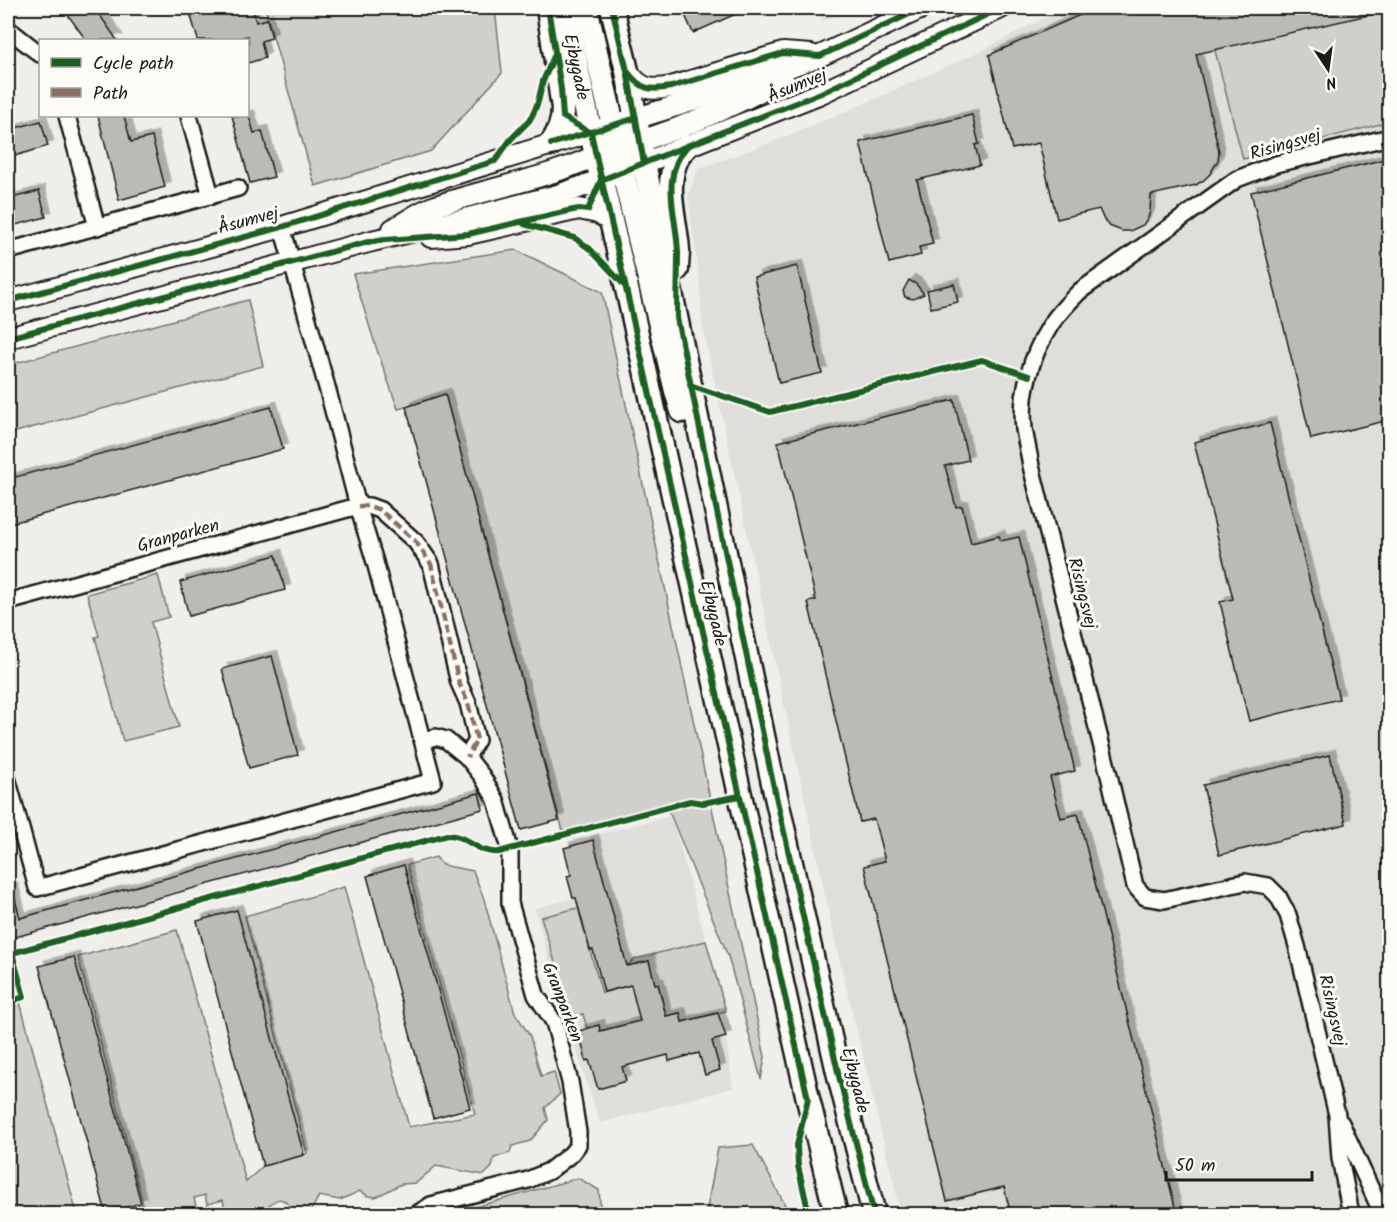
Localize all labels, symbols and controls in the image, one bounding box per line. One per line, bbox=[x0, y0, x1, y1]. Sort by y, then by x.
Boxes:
street label: Ejbygade bbox=[554, 31, 596, 103]
legend bbox=[39, 39, 249, 117]
north arrow bbox=[1298, 39, 1358, 99]
text: Cycle path bbox=[93, 50, 174, 79]
street label: Åsumvej bbox=[763, 61, 833, 111]
text: N bbox=[1323, 69, 1339, 95]
text: Path bbox=[93, 80, 128, 109]
street label: Risingsvej bbox=[1246, 121, 1326, 169]
street label: Åsumvej bbox=[215, 199, 283, 243]
street label: Granparken bbox=[134, 512, 223, 561]
street label: Risingsvej bbox=[1059, 555, 1105, 634]
street label: Ejbygade bbox=[691, 577, 734, 649]
street label: Granparken bbox=[533, 958, 590, 1047]
street label: Risingsvej bbox=[1309, 972, 1354, 1050]
street label: Ejbygade bbox=[832, 1044, 877, 1116]
scale bar bbox=[1166, 1144, 1312, 1182]
text: 50 m bbox=[1175, 1152, 1215, 1181]

